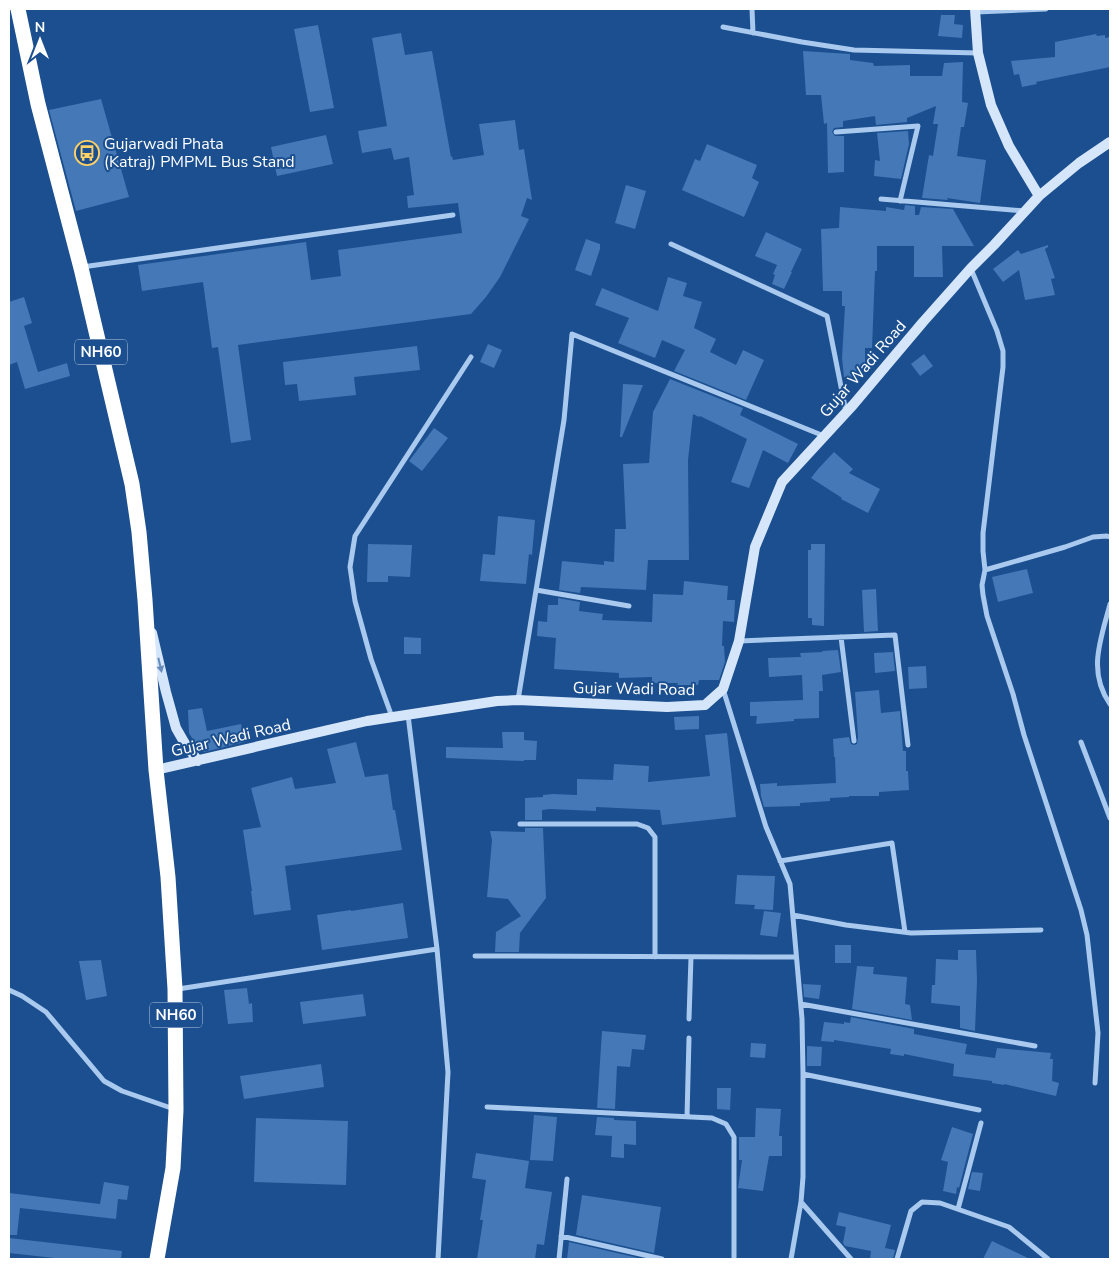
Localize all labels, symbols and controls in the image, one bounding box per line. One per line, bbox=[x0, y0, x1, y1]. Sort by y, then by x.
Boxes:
north arrow bbox=[15, 15, 65, 65]
text: N bbox=[35, 18, 45, 37]
place label: Gujarwadi Phata (Katraj) PMPML Bus Stand bbox=[104, 133, 295, 173]
bus stop icon: Gujarwadi Phata (Katraj) PMPML Bus Stand bbox=[74, 140, 100, 166]
street label: Gujar Wadi Road bbox=[815, 316, 911, 422]
road number: NH60 bbox=[75, 340, 127, 364]
one-way arrow bbox=[156, 657, 164, 672]
street label: Gujar Wadi Road bbox=[573, 677, 695, 701]
street label: Gujar Wadi Road bbox=[169, 714, 293, 762]
road number: NH60 bbox=[150, 1002, 202, 1028]

